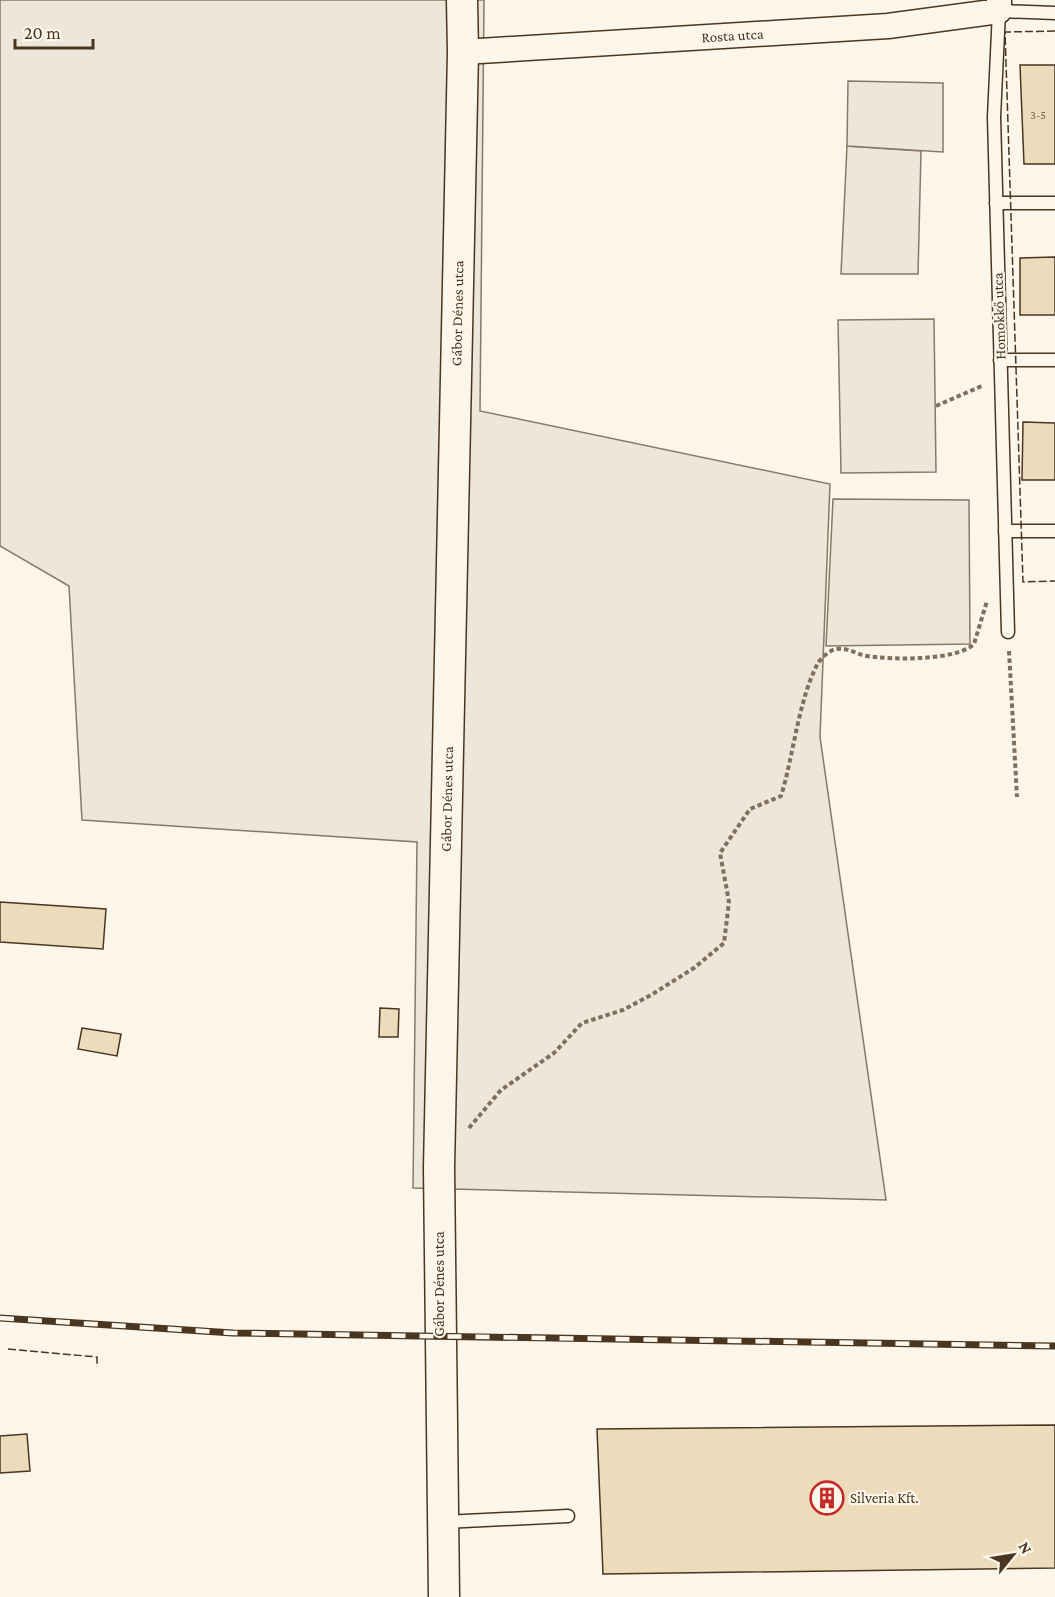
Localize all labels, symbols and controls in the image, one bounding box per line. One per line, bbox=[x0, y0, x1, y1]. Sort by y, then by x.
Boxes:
scale bar bbox=[15, 12, 93, 50]
text: 20 m bbox=[24, 23, 61, 43]
street label: Rosta utca bbox=[701, 26, 764, 45]
house number: 3-5 bbox=[1030, 108, 1046, 122]
street label: Gábor Dénes utca bbox=[448, 260, 467, 366]
street label: Homokkő utca bbox=[989, 272, 1009, 360]
street label: Gábor Dénes utca bbox=[438, 746, 456, 852]
street label: Gábor Dénes utca bbox=[431, 1231, 447, 1337]
building icon: Silveria Kft. bbox=[809, 1480, 845, 1516]
place label: Silveria Kft. bbox=[850, 1490, 919, 1506]
north arrow bbox=[983, 1525, 1043, 1585]
text: N bbox=[1015, 1539, 1036, 1557]

